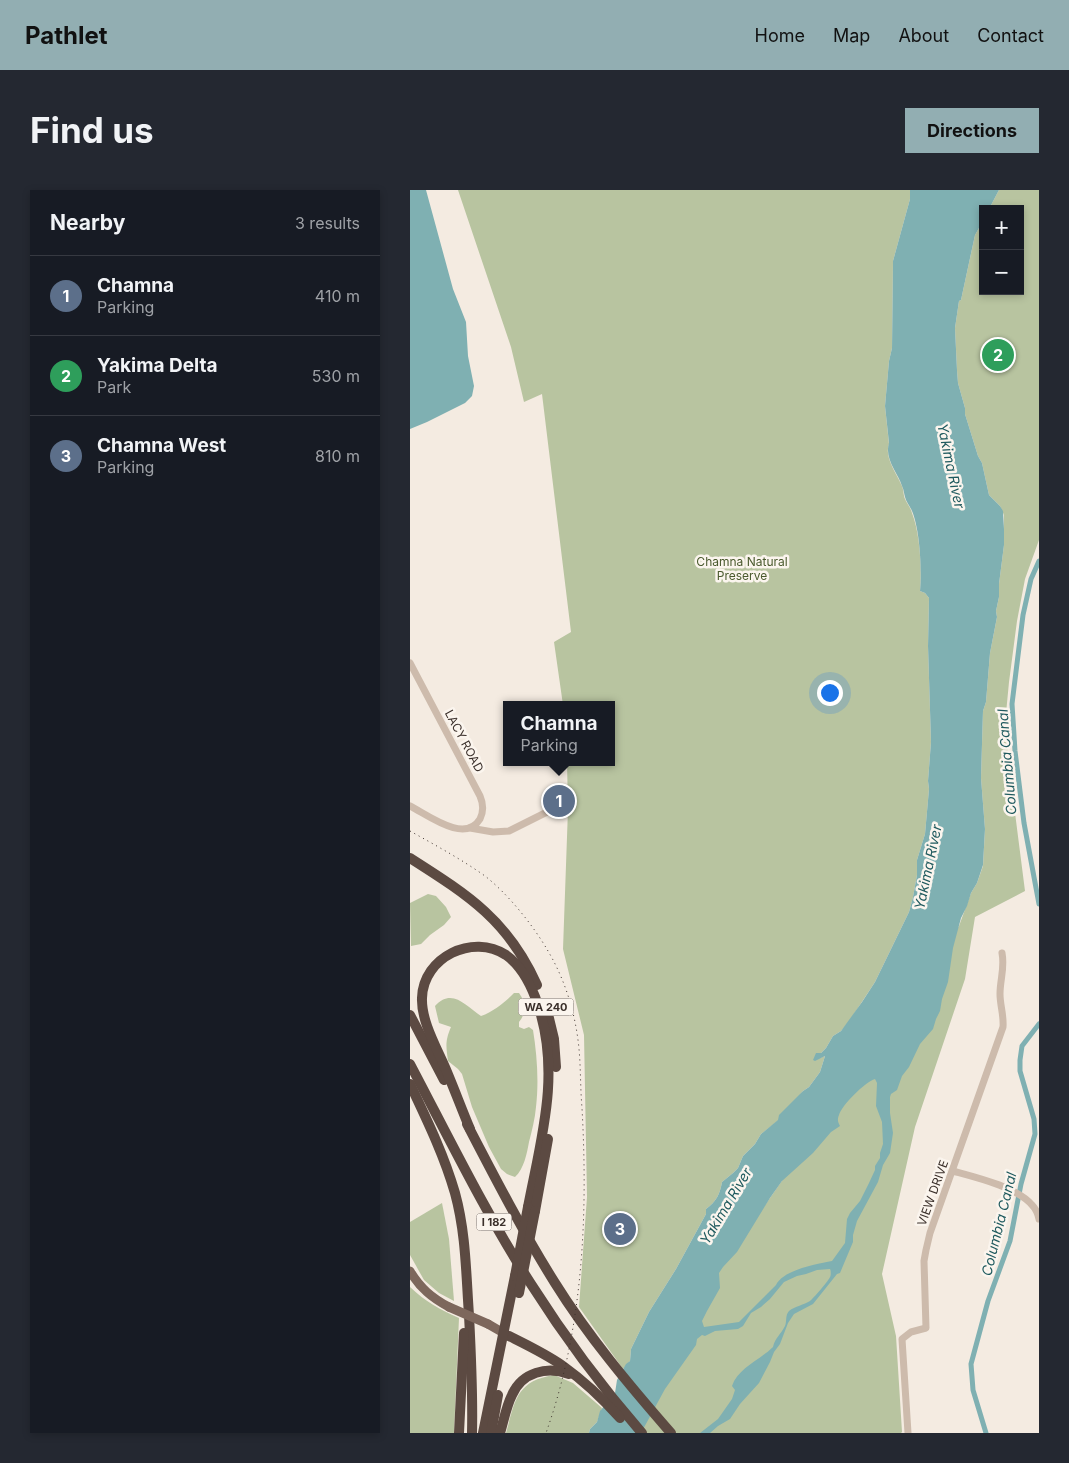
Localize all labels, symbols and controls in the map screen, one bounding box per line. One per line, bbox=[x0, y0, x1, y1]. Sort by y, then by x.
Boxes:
text: Pathlet bbox=[25, 21, 108, 50]
text: Home bbox=[755, 25, 805, 46]
text: Map bbox=[833, 25, 870, 46]
text: About bbox=[898, 25, 949, 46]
text: Contact bbox=[977, 25, 1044, 46]
button: Directions bbox=[905, 108, 1039, 153]
text: Find us bbox=[30, 109, 154, 151]
map controls bbox=[979, 205, 1024, 295]
button: + bbox=[979, 205, 1024, 250]
text: Nearby bbox=[50, 210, 125, 235]
text: 3 results bbox=[295, 213, 360, 233]
button: − bbox=[979, 250, 1024, 295]
text: Chamna bbox=[97, 274, 174, 297]
text: 1 bbox=[63, 286, 69, 306]
text: 410 m bbox=[315, 286, 360, 306]
text: Parking bbox=[97, 297, 154, 317]
pin: 2 bbox=[982, 336, 1014, 374]
text: Yakima Delta bbox=[97, 354, 218, 377]
text: 2 bbox=[61, 366, 71, 386]
text: 530 m bbox=[312, 366, 360, 386]
text: Park bbox=[97, 377, 131, 397]
water label: Yakima River bbox=[934, 422, 969, 511]
text: Chamna West bbox=[97, 434, 226, 457]
text: 3 bbox=[61, 446, 71, 466]
text: 810 m bbox=[315, 446, 360, 466]
text: Parking bbox=[97, 457, 154, 477]
park label: Chamna Natural Preserve bbox=[696, 554, 788, 583]
your location bbox=[817, 680, 843, 706]
popup bbox=[503, 701, 615, 766]
street label: LACY ROAD bbox=[442, 707, 487, 774]
water label: Columbia Canal bbox=[993, 708, 1020, 816]
text: Chamna bbox=[520, 712, 598, 735]
text: Parking bbox=[520, 735, 578, 755]
pin: 1 bbox=[543, 782, 575, 820]
water label: Yakima River bbox=[910, 822, 945, 911]
road number: WA 240 bbox=[518, 999, 574, 1016]
street label: VIEW DRIVE bbox=[914, 1158, 951, 1228]
water label: Yakima River bbox=[696, 1164, 755, 1247]
water label: Columbia Canal bbox=[977, 1170, 1020, 1277]
pin: 3 bbox=[604, 1210, 636, 1248]
road number: I 182 bbox=[476, 1214, 512, 1230]

